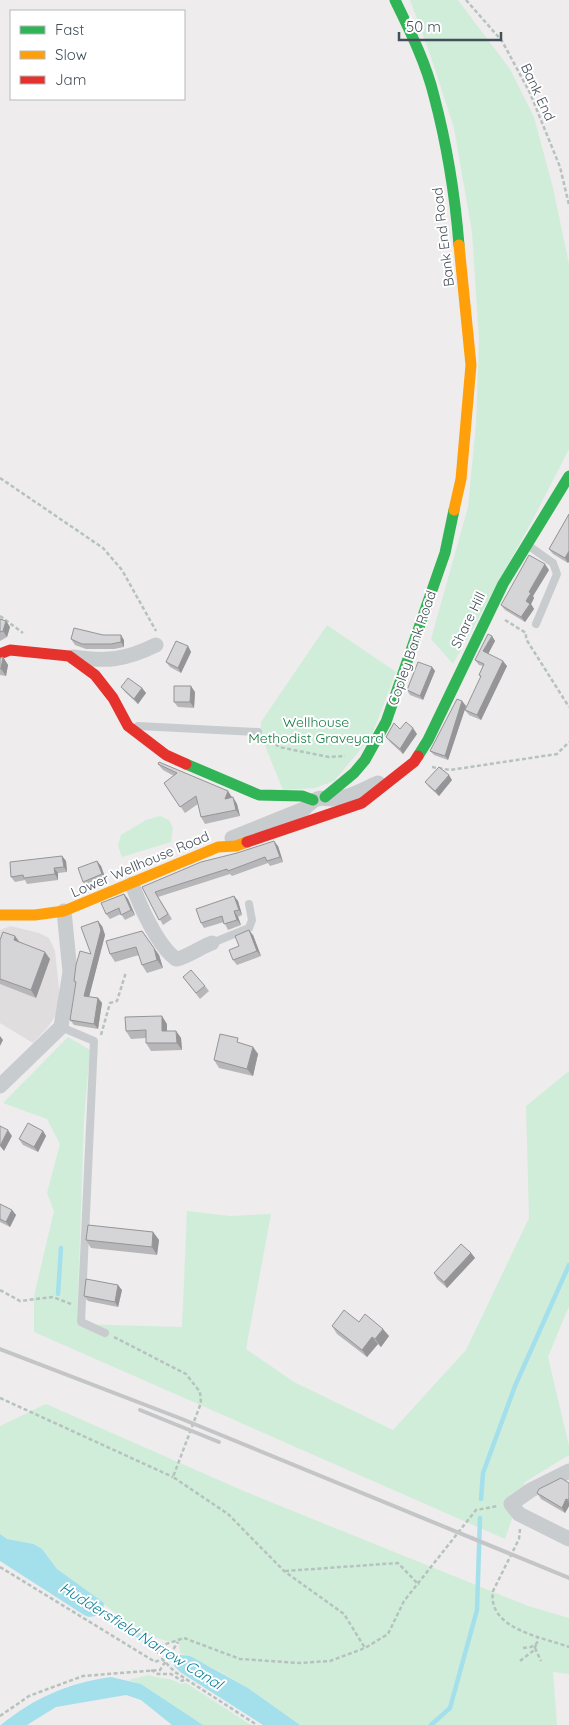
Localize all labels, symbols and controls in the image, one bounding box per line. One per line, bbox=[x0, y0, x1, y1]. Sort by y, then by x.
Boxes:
legend bbox=[10, 10, 185, 100]
scale bar bbox=[399, 10, 502, 42]
text: 50 m bbox=[406, 17, 441, 36]
text: Fast bbox=[55, 20, 84, 39]
text: Slow bbox=[55, 45, 87, 64]
street label: Bank End bbox=[517, 60, 559, 124]
text: Jam bbox=[55, 70, 86, 89]
street label: Bank End Road bbox=[428, 186, 458, 288]
street label: Copley Bank Road bbox=[384, 588, 440, 708]
street label: Share Hill bbox=[447, 589, 489, 651]
park label: Wellhouse Methodist Graveyard bbox=[248, 713, 384, 747]
street label: Lower Wellhouse Road bbox=[68, 827, 212, 901]
water label: Huddersfield Narrow Canal bbox=[56, 1578, 227, 1694]

